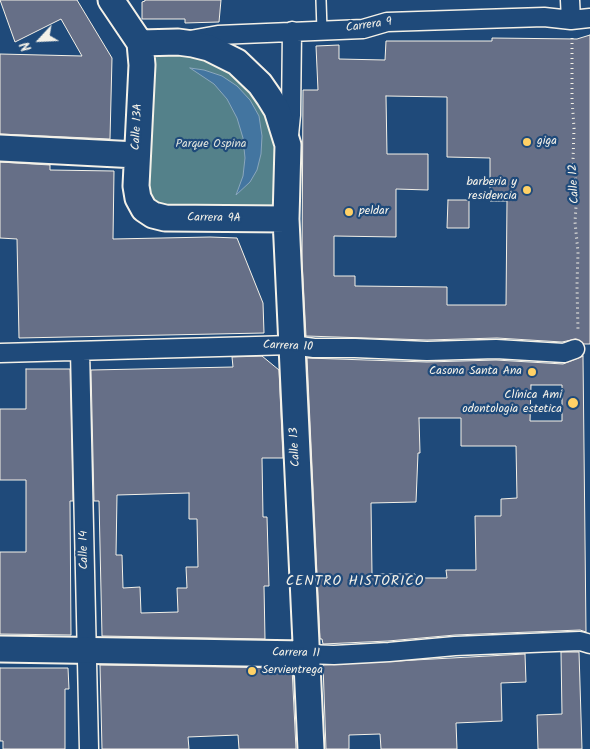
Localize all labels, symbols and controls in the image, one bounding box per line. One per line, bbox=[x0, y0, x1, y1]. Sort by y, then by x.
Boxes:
north arrow bbox=[15, 15, 65, 65]
street label: Carrera 9 bbox=[345, 16, 393, 36]
text: N bbox=[15, 38, 38, 55]
street label: Calle 13A bbox=[130, 103, 146, 151]
place label: giga bbox=[537, 135, 557, 149]
marker: giga bbox=[521, 136, 533, 148]
park label: Parque Ospina bbox=[176, 138, 246, 152]
street label: Calle 12 bbox=[567, 164, 583, 204]
place label: barberia y residencia bbox=[467, 176, 517, 204]
marker: barberia y residencia bbox=[521, 184, 533, 196]
place label: peldar bbox=[359, 205, 389, 219]
marker: peldar bbox=[343, 206, 355, 218]
street label: Carrera 9A bbox=[187, 211, 241, 227]
street label: Carrera 10 bbox=[263, 339, 313, 355]
place label: Casona Santa Ana bbox=[429, 365, 522, 379]
marker: Casona Santa Ana bbox=[526, 366, 538, 378]
place label: Clínica Ami odontologia estetica bbox=[462, 389, 562, 417]
marker: Clínica Ami odontologia estetica bbox=[566, 396, 580, 410]
street label: Calle 13 bbox=[288, 427, 304, 467]
street label: Calle 14 bbox=[77, 530, 93, 570]
district label: CENTRO HISTORICO bbox=[284, 575, 426, 591]
street label: Carrera 11 bbox=[272, 646, 320, 662]
place label: Servientrega bbox=[262, 664, 323, 678]
marker: Servientrega bbox=[246, 665, 258, 677]

